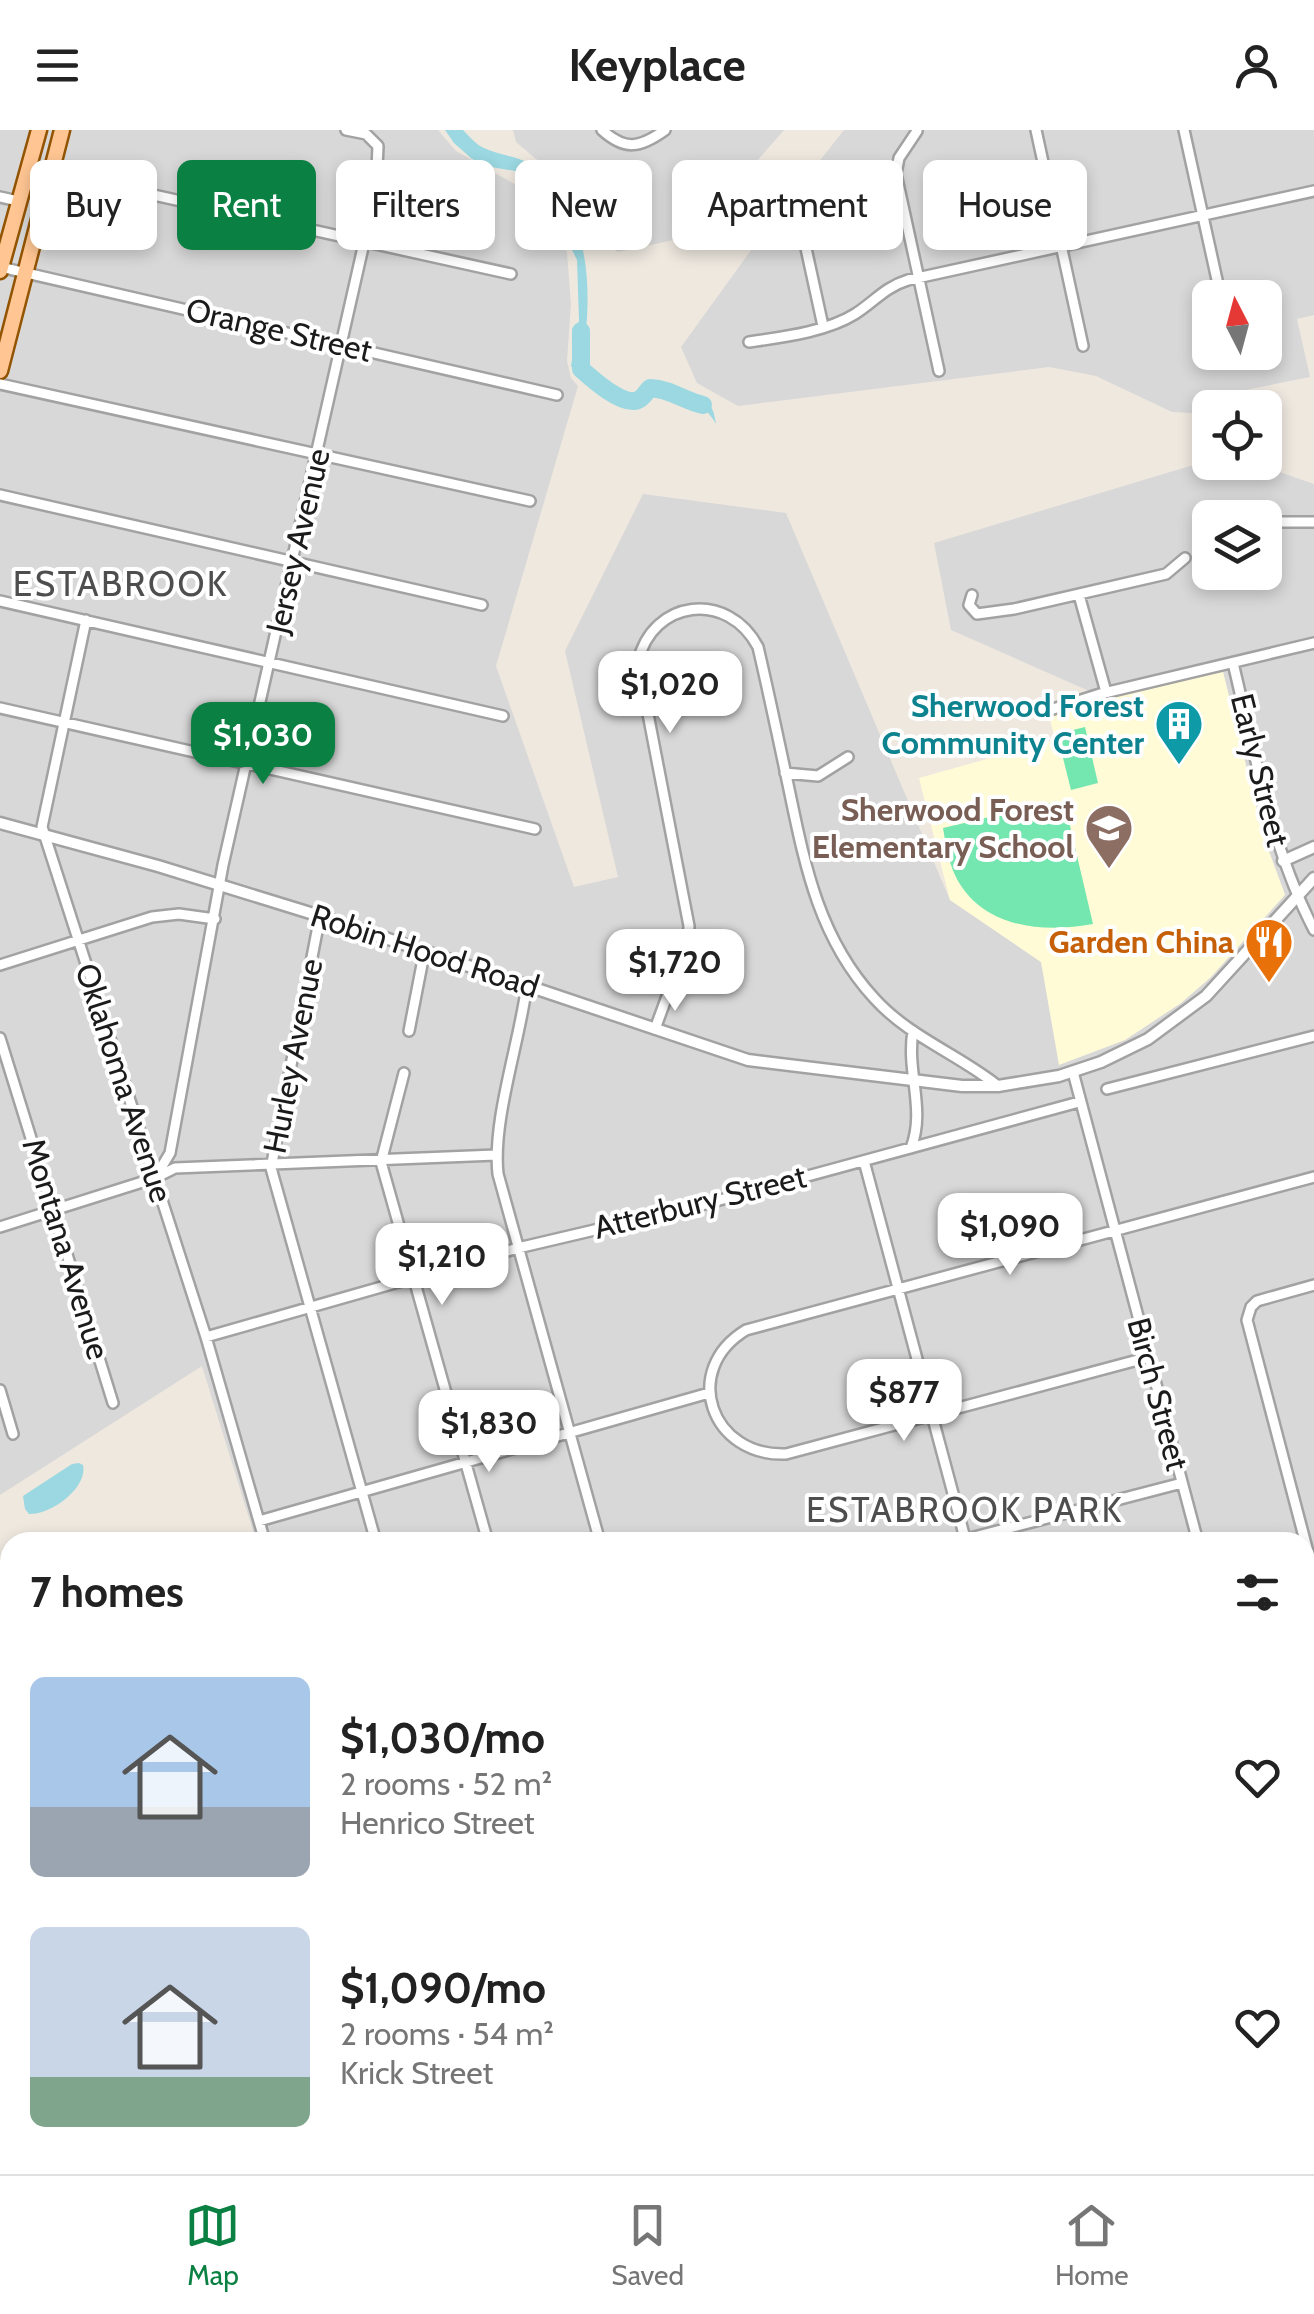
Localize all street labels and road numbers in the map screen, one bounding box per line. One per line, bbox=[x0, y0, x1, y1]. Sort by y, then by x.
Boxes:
street label: Orange Street bbox=[182, 289, 376, 370]
street label: Jersey Avenue bbox=[257, 445, 338, 638]
street label: Early Street bbox=[1223, 689, 1298, 851]
street label: Robin Hood Road bbox=[306, 895, 544, 1006]
street label: Hurley Avenue bbox=[255, 955, 331, 1157]
street label: Oklahoma Avenue bbox=[67, 959, 181, 1207]
street label: Montana Avenue bbox=[14, 1134, 119, 1364]
street label: Atterbury Street bbox=[590, 1156, 810, 1247]
street label: Birch Street bbox=[1119, 1313, 1198, 1475]

